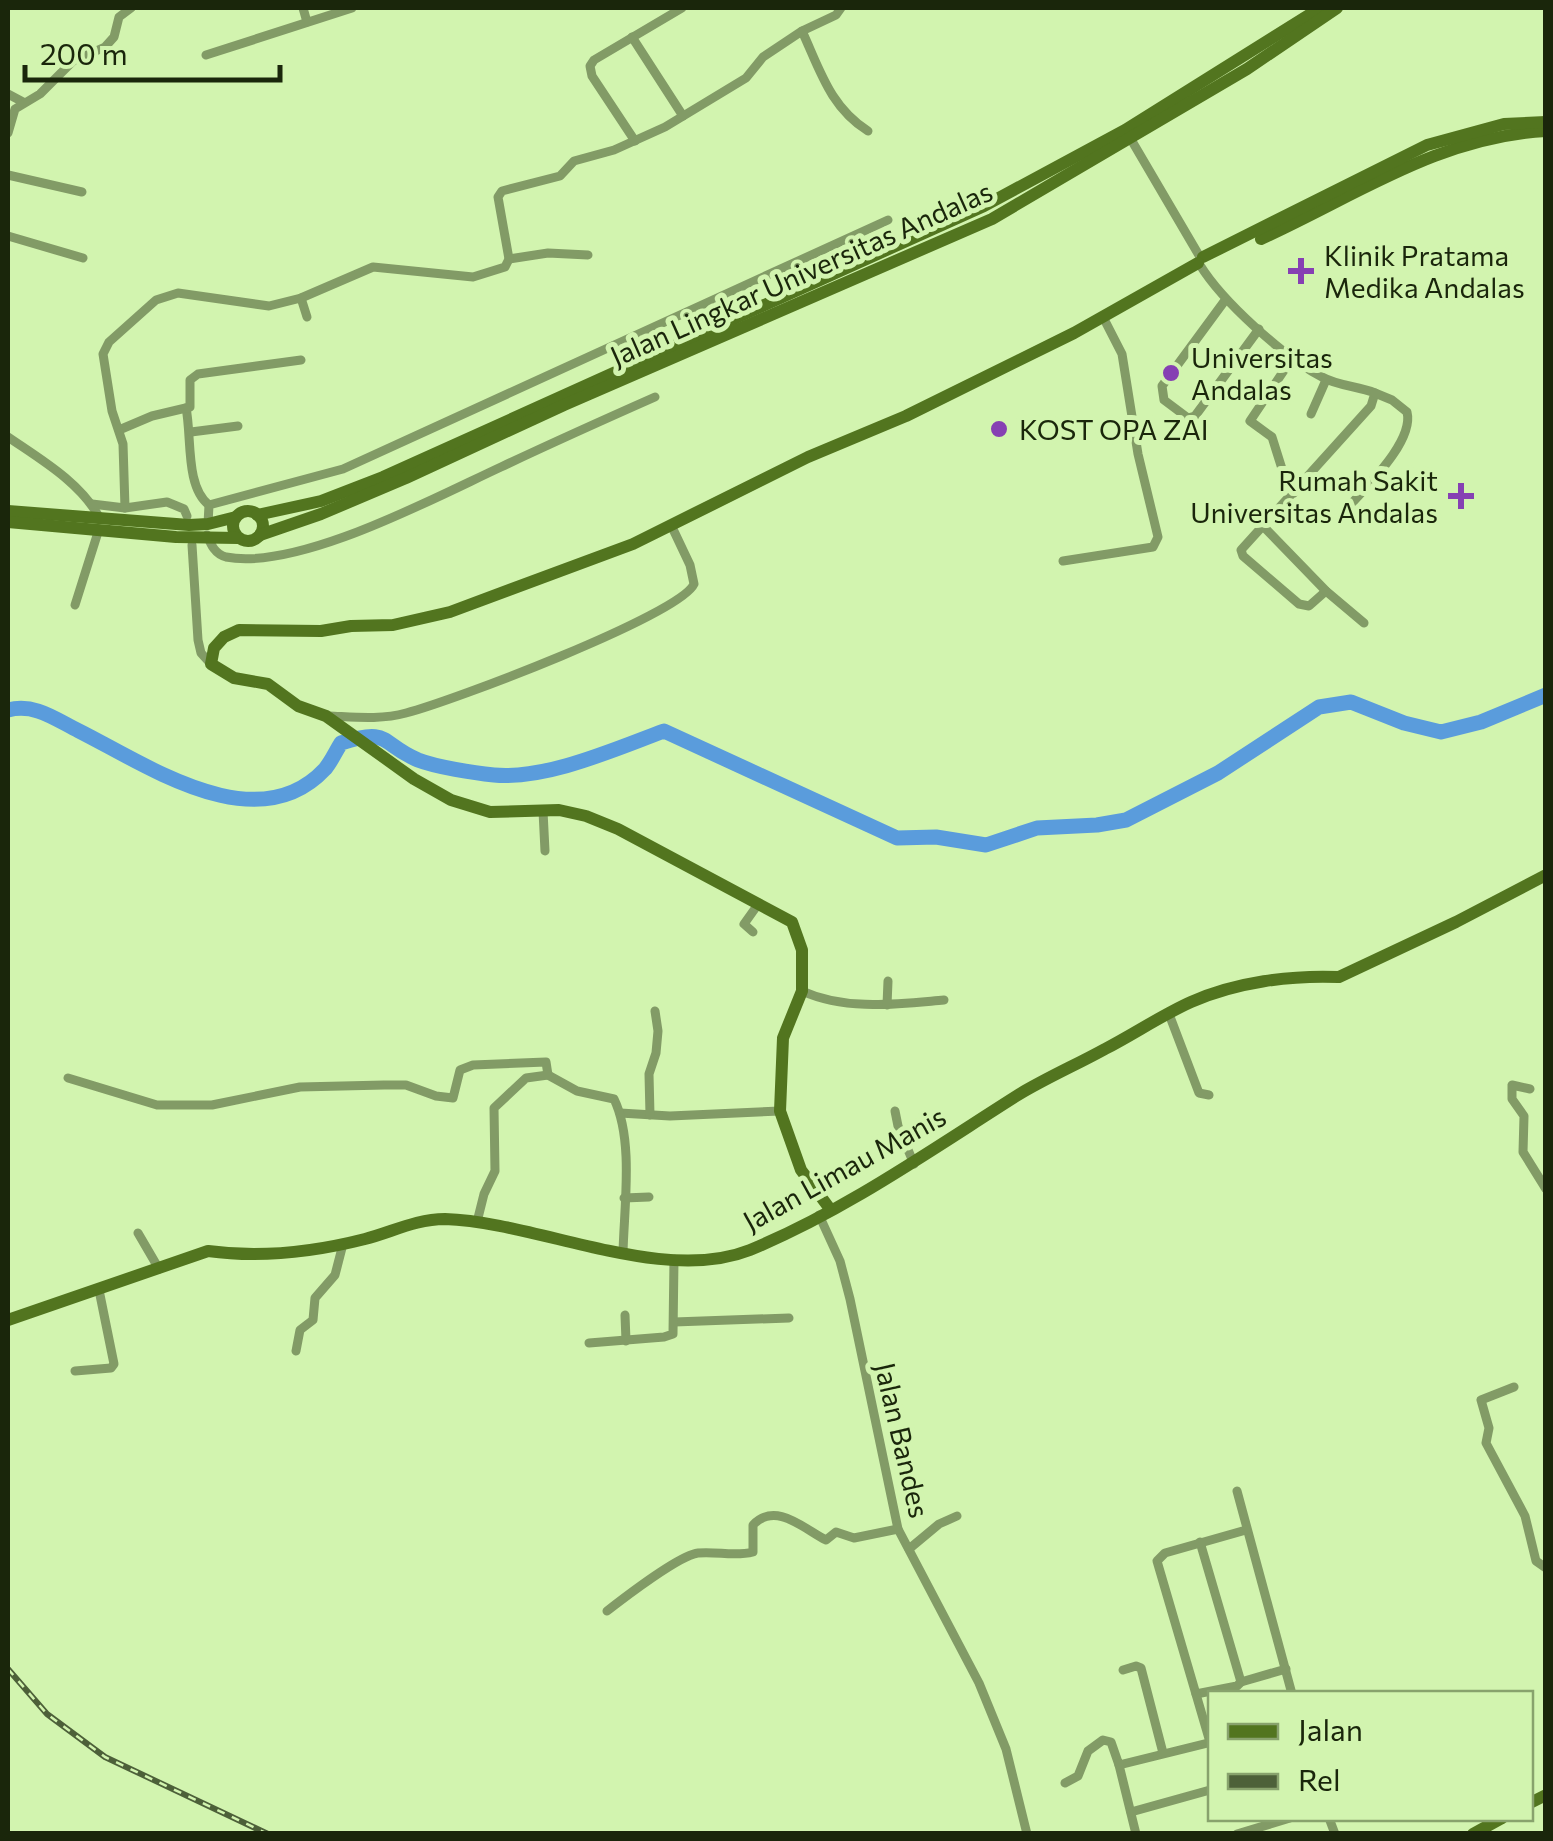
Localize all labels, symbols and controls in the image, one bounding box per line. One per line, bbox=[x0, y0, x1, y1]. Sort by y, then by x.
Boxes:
scale bar bbox=[25, 20, 280, 82]
text: 200 m bbox=[40, 34, 128, 71]
street label: Jalan Lingkar Universitas Andalas bbox=[605, 173, 997, 373]
place label: Klinik Pratama Medika Andalas bbox=[1324, 238, 1525, 304]
marker: Klinik Pratama Medika Andalas bbox=[1288, 258, 1314, 284]
place label: Universitas Andalas bbox=[1191, 340, 1333, 406]
marker: Universitas Andalas bbox=[1160, 362, 1182, 384]
place label: KOST OPA ZAI bbox=[1019, 412, 1209, 446]
marker: KOST OPA ZAI bbox=[988, 418, 1010, 440]
place label: Rumah Sakit Universitas Andalas bbox=[1190, 463, 1438, 529]
marker: Rumah Sakit Universitas Andalas bbox=[1448, 483, 1474, 509]
street label: Jalan Limau Manis bbox=[737, 1098, 951, 1238]
street label: Jalan Bandes bbox=[869, 1359, 937, 1521]
legend bbox=[1208, 1691, 1533, 1821]
text: Jalan bbox=[1298, 1710, 1363, 1747]
text: Rel bbox=[1298, 1760, 1341, 1797]

